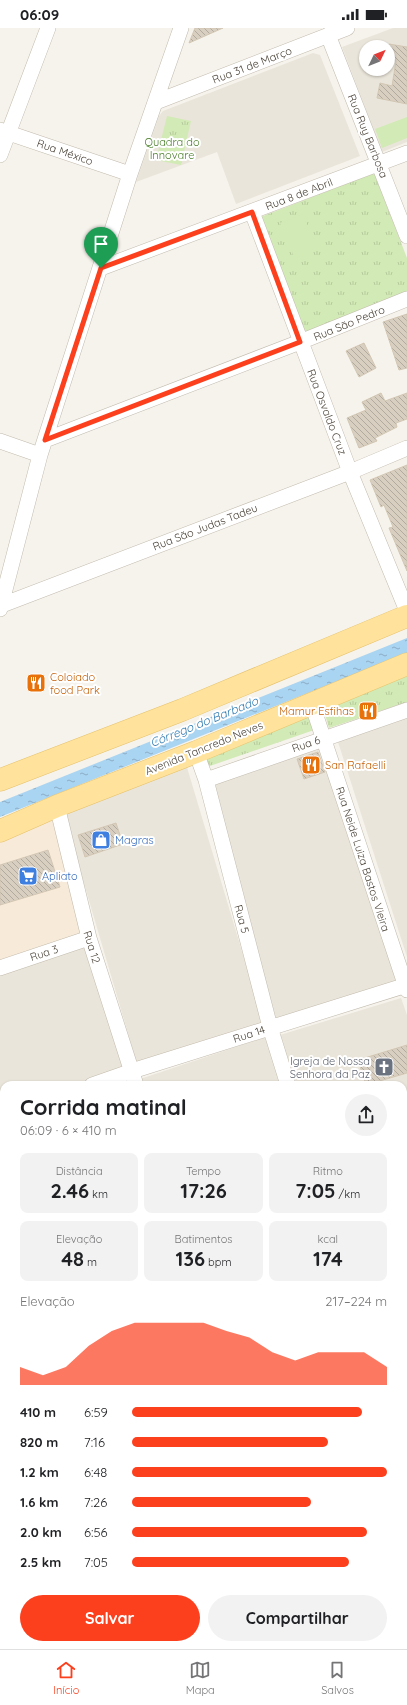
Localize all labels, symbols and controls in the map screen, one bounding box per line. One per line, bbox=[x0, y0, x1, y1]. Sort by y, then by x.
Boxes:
text: 06:09 bbox=[20, 5, 59, 24]
north arrow bbox=[359, 40, 395, 76]
map controls bbox=[359, 40, 395, 76]
street label: Rua 31 de Março bbox=[210, 43, 294, 87]
street label: Rua Ruy Barbosa bbox=[345, 92, 391, 180]
park label: Quadra do Innovare bbox=[144, 135, 200, 162]
street label: Rua México bbox=[35, 136, 95, 168]
street label: Rua 8 de Abril bbox=[263, 175, 335, 213]
pin bbox=[84, 227, 118, 268]
icon: arrive bbox=[90, 233, 112, 255]
street label: Rua São Pedro bbox=[311, 302, 387, 344]
street label: Rua Osvaldo Cruz bbox=[304, 367, 350, 457]
street label: Rua São Judas Tadeu bbox=[151, 501, 259, 553]
place label: Coloiado food Park bbox=[50, 670, 100, 697]
restaurant icon: Coloiado food Park bbox=[25, 672, 47, 694]
water label: Córrego do Barbado bbox=[148, 693, 261, 750]
restaurant icon: Mamur Esfihas bbox=[357, 700, 379, 722]
place label: Mamur Esfihas bbox=[279, 704, 354, 718]
street label: Avenida Tancredo Neves bbox=[143, 718, 265, 778]
street label: Rua 6 bbox=[290, 733, 322, 755]
restaurant icon: San Rafaelli bbox=[300, 754, 322, 776]
place label: San Rafaelli bbox=[325, 758, 386, 772]
street label: Rua Neide Luiza Bastos Vieira bbox=[333, 785, 393, 933]
shop icon: Magras bbox=[90, 829, 112, 851]
place label: Magras bbox=[115, 833, 154, 847]
supermarket icon: Apliato bbox=[17, 865, 39, 887]
place label: Apliato bbox=[42, 869, 78, 883]
street label: Rua 5 bbox=[231, 903, 253, 935]
street label: Rua 12 bbox=[80, 929, 104, 965]
street label: Rua 3 bbox=[28, 942, 60, 964]
street label: Rua 14 bbox=[231, 1022, 267, 1046]
place label: Igreja de Nossa Senhora da Paz bbox=[290, 1054, 370, 1081]
church icon: Igreja de Nossa Senhora da Paz bbox=[373, 1056, 395, 1078]
text: Corrida matinal bbox=[20, 1093, 187, 1121]
button: share bbox=[345, 1094, 387, 1136]
text: 06:09 · 6 × 410 m bbox=[20, 1122, 117, 1138]
text: Distância bbox=[56, 1164, 103, 1178]
text: Tempo bbox=[186, 1164, 221, 1178]
text: Ritmo bbox=[313, 1164, 343, 1178]
text: 2.46 bbox=[50, 1178, 89, 1203]
text: 17:26 bbox=[180, 1178, 227, 1203]
text: 7:05 bbox=[295, 1178, 336, 1203]
text: km bbox=[89, 1187, 108, 1201]
text: /km bbox=[336, 1187, 360, 1201]
text: Elevação bbox=[56, 1232, 102, 1246]
text: Batimentos bbox=[174, 1232, 232, 1246]
text: kcal bbox=[318, 1232, 338, 1246]
text: 48 bbox=[61, 1246, 84, 1271]
text: 136 bbox=[176, 1246, 205, 1271]
text: 174 bbox=[313, 1246, 343, 1271]
text: m bbox=[84, 1255, 97, 1269]
text: bpm bbox=[205, 1255, 231, 1269]
text: Elevação bbox=[20, 1293, 75, 1309]
text: 217–224 m bbox=[325, 1293, 387, 1309]
text: 410 m bbox=[20, 1404, 56, 1420]
text: 6:59 bbox=[84, 1404, 108, 1420]
text: 820 m bbox=[20, 1434, 58, 1450]
text: 7:16 bbox=[84, 1434, 105, 1450]
text: 1.2 km bbox=[20, 1464, 59, 1480]
text: 6:48 bbox=[84, 1464, 107, 1480]
text: 1.6 km bbox=[20, 1494, 59, 1510]
text: 7:26 bbox=[84, 1494, 107, 1510]
text: 2.0 km bbox=[20, 1524, 62, 1540]
text: 6:56 bbox=[84, 1524, 108, 1540]
text: 2.5 km bbox=[20, 1554, 61, 1570]
text: 7:05 bbox=[84, 1554, 108, 1570]
button: Salvar bbox=[20, 1595, 200, 1641]
button: Compartilhar bbox=[208, 1595, 387, 1641]
tab: Início bbox=[53, 1659, 79, 1697]
tab: Mapa bbox=[186, 1659, 215, 1697]
tab: Salvos bbox=[321, 1659, 354, 1697]

